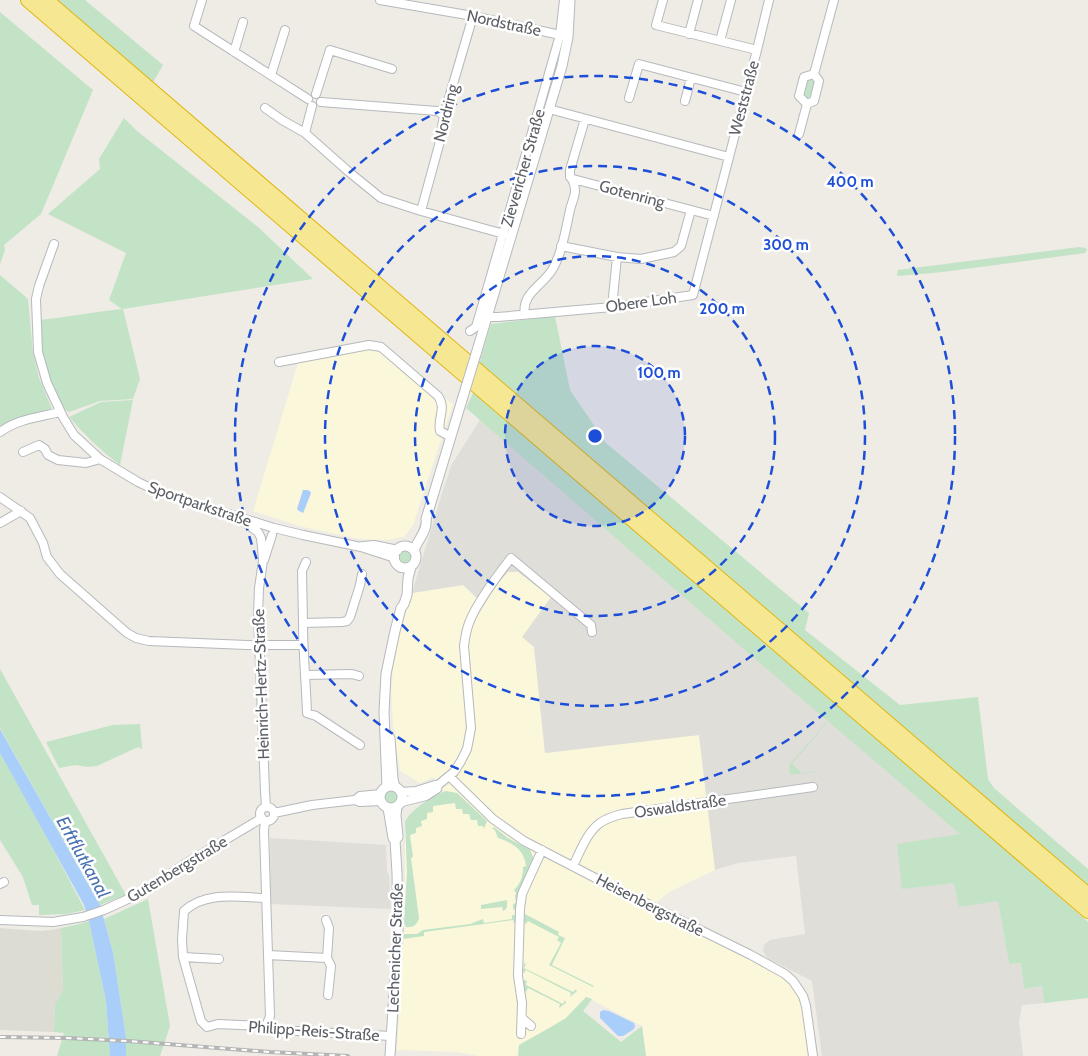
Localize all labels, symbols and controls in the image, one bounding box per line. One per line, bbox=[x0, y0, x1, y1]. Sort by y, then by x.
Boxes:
street label: Nordstraße bbox=[465, 6, 543, 40]
street label: Weststraße bbox=[725, 58, 763, 138]
street label: Nordring bbox=[430, 81, 463, 144]
street label: Zievericher Straße bbox=[497, 107, 549, 229]
text: 400 m bbox=[827, 173, 873, 191]
street label: Gotenring bbox=[597, 176, 668, 212]
text: 300 m bbox=[763, 236, 809, 254]
street label: Obere Loh bbox=[604, 288, 678, 316]
text: 200 m bbox=[699, 300, 745, 318]
text: 100 m bbox=[637, 364, 681, 382]
centre of rings bbox=[586, 427, 604, 445]
street label: Sportparkstraße bbox=[146, 477, 254, 531]
street label: Heinrich-Hertz-Straße bbox=[249, 608, 273, 760]
street label: Oswaldstraße bbox=[633, 790, 727, 822]
water label: Erftflutkanal bbox=[52, 812, 115, 902]
street label: Gutenbergstraße bbox=[123, 832, 231, 906]
street label: Heisenbergstraße bbox=[593, 870, 707, 940]
street label: Lechenicher Straße bbox=[383, 883, 407, 1013]
street label: Philipp-Reis-Straße bbox=[248, 1017, 380, 1045]

